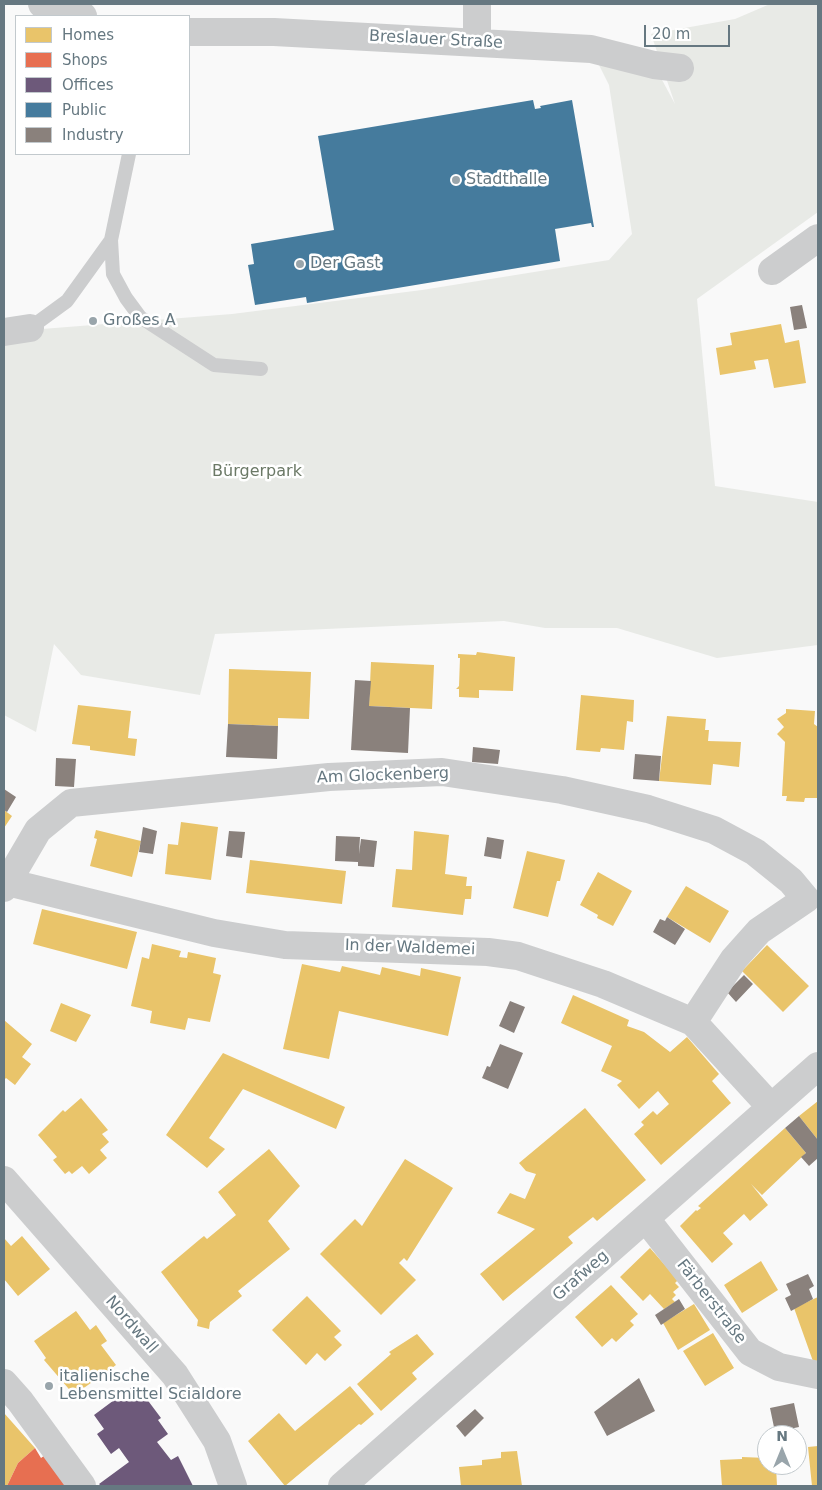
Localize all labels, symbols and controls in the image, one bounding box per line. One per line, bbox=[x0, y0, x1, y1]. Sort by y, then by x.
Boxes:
legend bbox=[15, 15, 190, 155]
scale bar bbox=[647, 15, 733, 47]
text: 20 m bbox=[652, 25, 690, 43]
text: Homes bbox=[62, 26, 114, 44]
street label: Breslauer Straße bbox=[369, 27, 503, 53]
text: Shops bbox=[62, 51, 108, 69]
text: Offices bbox=[62, 76, 114, 94]
text: Public bbox=[62, 101, 106, 119]
text: Industry bbox=[62, 126, 124, 144]
place label: Stadthalle bbox=[466, 170, 547, 190]
marker: Stadthalle bbox=[450, 174, 462, 186]
place label: Der Gast bbox=[310, 254, 381, 274]
marker: Der Gast bbox=[294, 258, 306, 270]
place label: Großes A bbox=[103, 311, 176, 331]
marker: Großes A bbox=[87, 315, 99, 327]
park label: Bürgerpark bbox=[212, 462, 302, 482]
street label: Am Glockenberg bbox=[317, 764, 449, 788]
street label: In der Waldemei bbox=[344, 936, 476, 960]
street label: Grafweg bbox=[549, 1247, 613, 1305]
street label: Färberstraße bbox=[672, 1256, 750, 1348]
street label: Nordwall bbox=[101, 1292, 161, 1358]
place label: italienische Lebensmittel Scialdore bbox=[59, 1367, 242, 1405]
marker: italienische Lebensmittel Scialdore bbox=[43, 1380, 55, 1392]
north arrow bbox=[757, 1425, 807, 1475]
text: N bbox=[776, 1428, 788, 1444]

